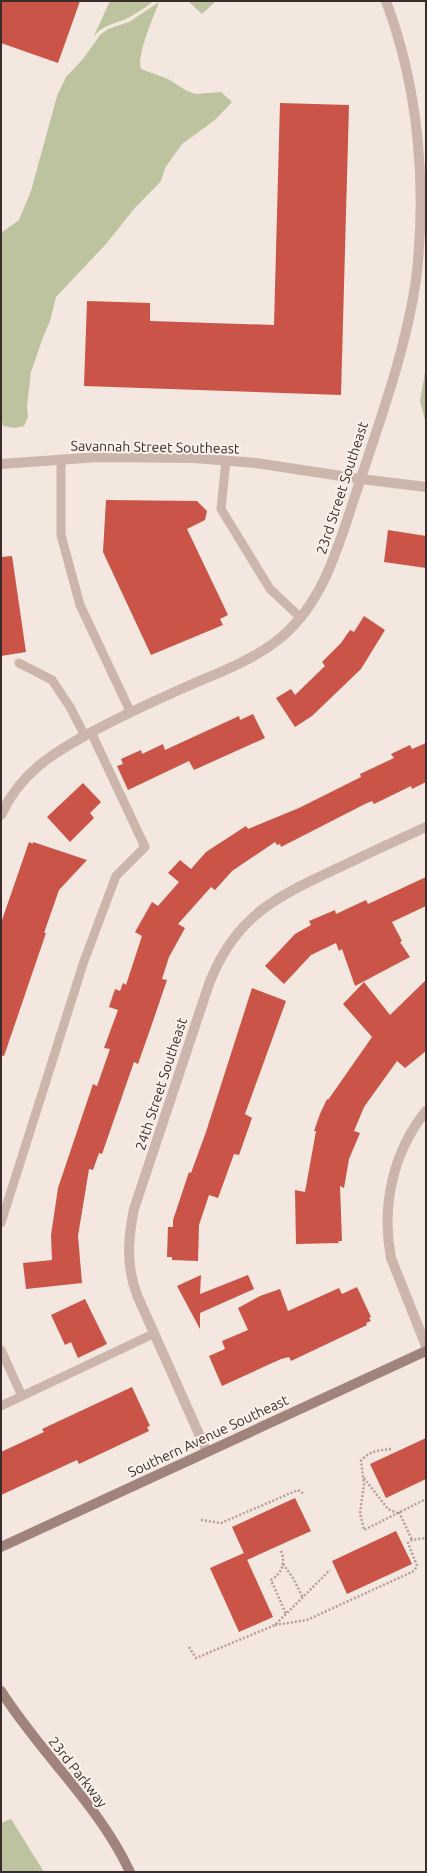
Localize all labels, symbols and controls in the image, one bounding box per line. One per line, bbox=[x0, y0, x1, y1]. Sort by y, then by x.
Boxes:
street label: 23rd Street Southeast bbox=[313, 419, 371, 556]
street label: Savannah Street Southeast bbox=[70, 438, 240, 456]
street label: 24th Street Southeast bbox=[132, 1015, 190, 1152]
street label: Southern Avenue Southeast bbox=[125, 1392, 291, 1480]
street label: 23rd Parkway bbox=[45, 1734, 111, 1811]

